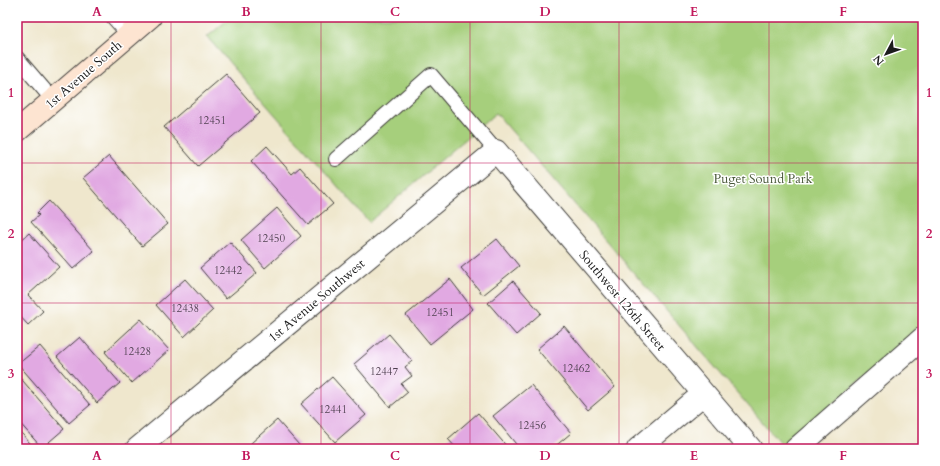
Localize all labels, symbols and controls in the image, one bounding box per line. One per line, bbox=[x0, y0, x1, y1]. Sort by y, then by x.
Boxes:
text: A bbox=[92, 3, 102, 21]
text: B bbox=[241, 3, 251, 21]
text: C bbox=[390, 3, 400, 21]
text: D bbox=[539, 3, 551, 21]
text: E bbox=[690, 3, 698, 21]
text: F bbox=[839, 3, 847, 21]
north arrow bbox=[866, 34, 906, 74]
street label: 1st Avenue South bbox=[41, 36, 126, 113]
text: N bbox=[870, 51, 888, 69]
text: 1 bbox=[8, 84, 14, 102]
text: 1 bbox=[926, 84, 932, 102]
house number: 12451 bbox=[198, 113, 226, 128]
park label: Puget Sound Park bbox=[713, 170, 813, 188]
text: 2 bbox=[8, 225, 15, 243]
text: 2 bbox=[926, 225, 933, 243]
house number: 12450 bbox=[257, 231, 285, 246]
street label: Southwest 126th Street bbox=[575, 247, 670, 355]
street label: 1st Avenue Southwest bbox=[265, 255, 369, 347]
house number: 12442 bbox=[214, 263, 242, 278]
house number: 12438 bbox=[171, 301, 199, 316]
house number: 12451 bbox=[426, 305, 454, 320]
house number: 12428 bbox=[123, 344, 151, 359]
house number: 12462 bbox=[562, 361, 590, 376]
house number: 12447 bbox=[370, 364, 398, 379]
text: 3 bbox=[8, 365, 15, 383]
text: 3 bbox=[926, 365, 933, 383]
house number: 12441 bbox=[319, 402, 347, 417]
house number: 12456 bbox=[518, 418, 546, 433]
text: A bbox=[92, 447, 102, 465]
text: B bbox=[241, 447, 251, 465]
text: C bbox=[390, 447, 400, 465]
text: D bbox=[539, 447, 551, 465]
text: E bbox=[690, 447, 698, 465]
text: F bbox=[839, 447, 847, 465]

